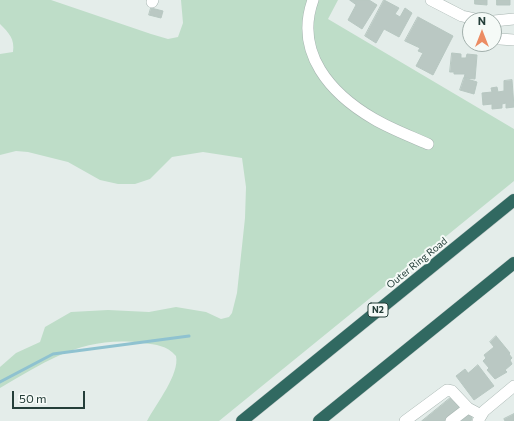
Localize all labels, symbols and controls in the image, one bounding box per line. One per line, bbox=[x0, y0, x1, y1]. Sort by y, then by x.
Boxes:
north arrow bbox=[462, 12, 502, 52]
text: N bbox=[478, 14, 486, 27]
street label: Outer Ring Road bbox=[384, 235, 450, 291]
road number: N2 bbox=[368, 303, 388, 317]
scale bar bbox=[14, 383, 87, 409]
text: 50 m bbox=[19, 391, 47, 405]

